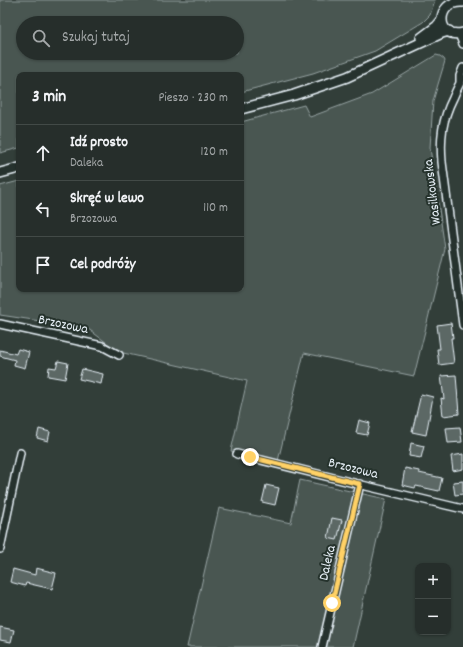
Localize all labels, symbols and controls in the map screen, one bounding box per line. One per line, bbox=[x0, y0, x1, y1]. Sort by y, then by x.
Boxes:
search box bbox=[16, 16, 244, 60]
icon: search bbox=[30, 27, 52, 49]
text: Szukaj tutaj bbox=[62, 27, 130, 49]
text: 3 min bbox=[32, 86, 66, 110]
text: Pieszo · 230 m bbox=[158, 89, 228, 108]
text: Idź prosto bbox=[70, 132, 128, 154]
icon: ahead bbox=[32, 142, 54, 164]
text: 120 m bbox=[200, 143, 228, 162]
text: Daleka bbox=[70, 154, 103, 173]
street label: Wasilkowska bbox=[419, 158, 447, 226]
text: Skręć w lewo bbox=[70, 188, 144, 210]
icon: left bbox=[32, 198, 54, 220]
text: 110 m bbox=[203, 199, 228, 218]
text: Brzozowa bbox=[70, 210, 117, 229]
icon: arrive bbox=[32, 254, 54, 276]
text: Cel podróży bbox=[70, 254, 136, 276]
street label: Brzozowa bbox=[36, 310, 90, 340]
route end bbox=[241, 448, 259, 466]
street label: Brzozowa bbox=[326, 453, 380, 485]
street label: Daleka bbox=[314, 543, 342, 583]
map controls bbox=[415, 563, 451, 635]
button: + bbox=[415, 563, 451, 599]
route start bbox=[323, 594, 341, 612]
button: − bbox=[415, 599, 451, 635]

